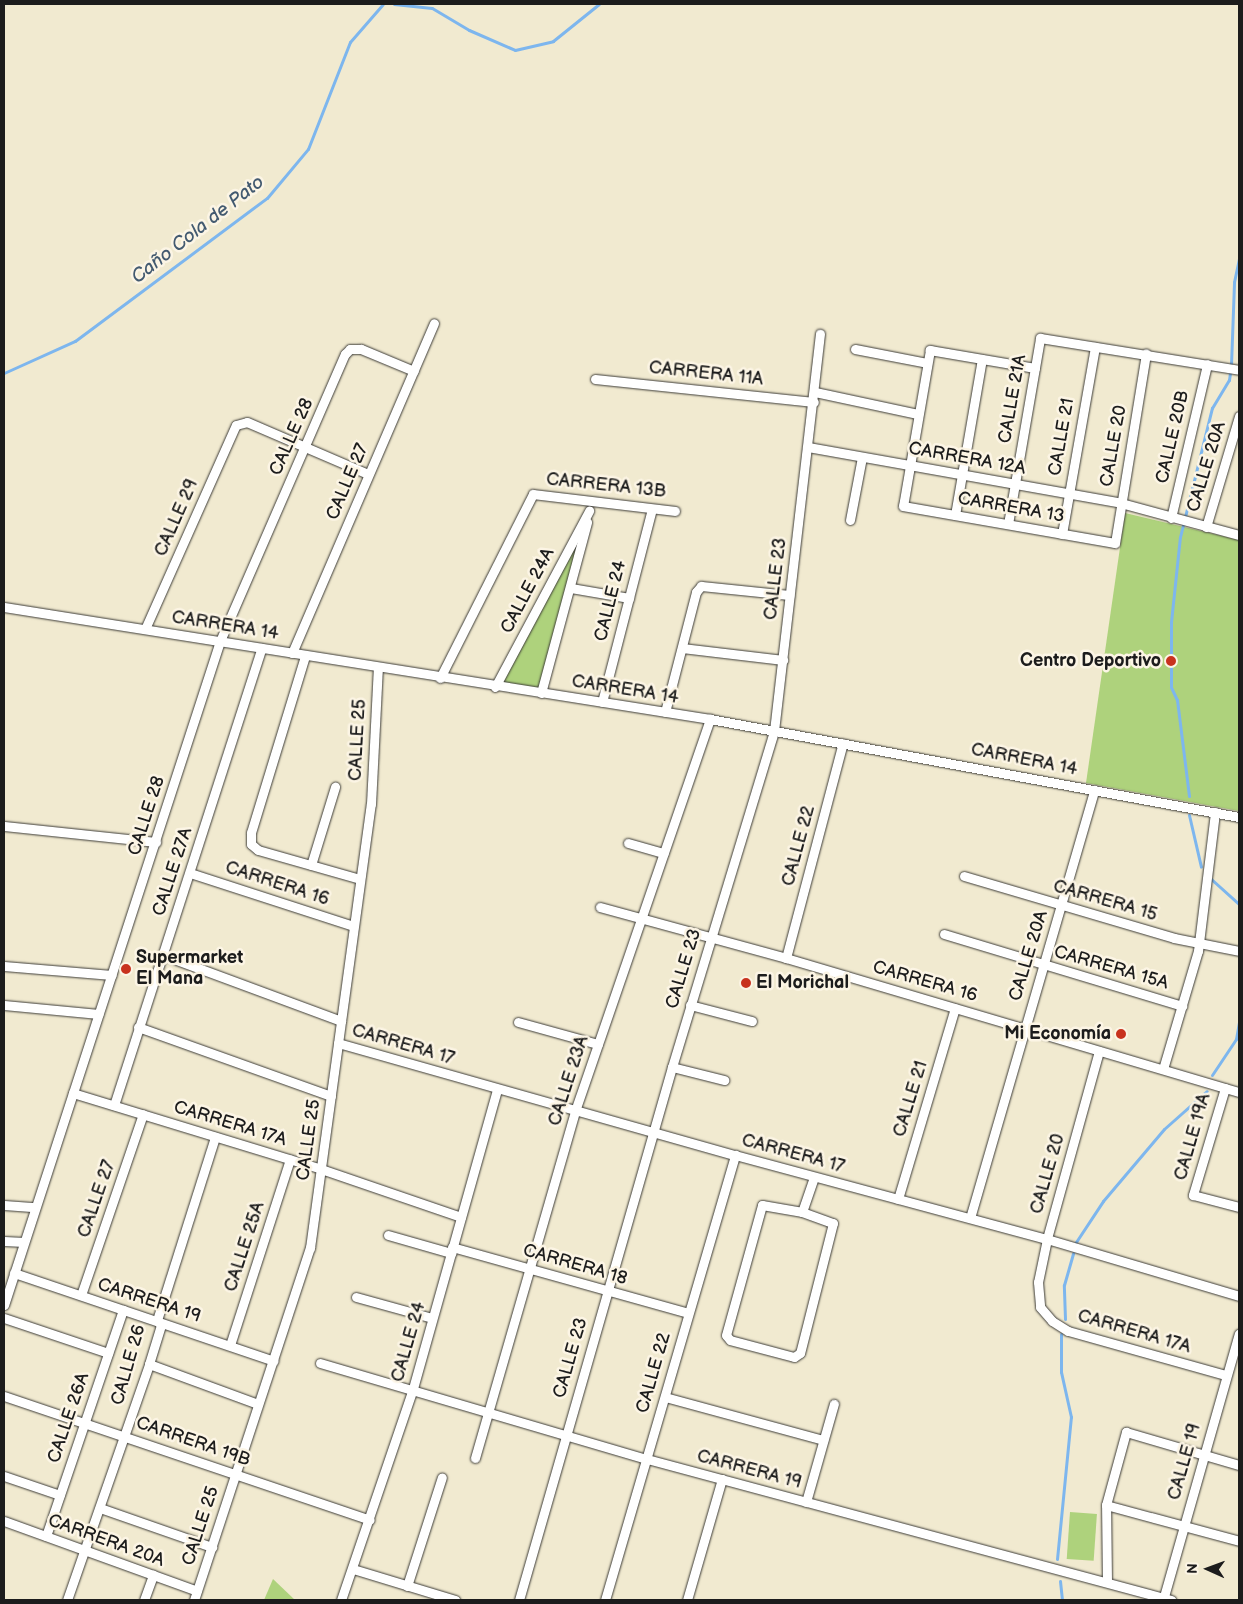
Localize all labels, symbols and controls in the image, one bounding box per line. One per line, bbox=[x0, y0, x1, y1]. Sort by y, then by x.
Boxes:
water label: Caño Cola de Pato bbox=[127, 171, 269, 289]
street label: CALLE 21A bbox=[995, 353, 1031, 445]
street label: CARRERA 11A bbox=[648, 357, 764, 391]
street label: CALLE 20B bbox=[1152, 388, 1194, 486]
street label: CALLE 28 bbox=[265, 395, 319, 479]
street label: CALLE 21 bbox=[1045, 396, 1079, 478]
street label: CALLE 20 bbox=[1096, 404, 1132, 488]
street label: CALLE 20A bbox=[1183, 419, 1231, 515]
street label: CARRERA 12A bbox=[907, 438, 1027, 480]
street label: CALLE 27 bbox=[322, 441, 374, 523]
street label: CARRERA 13B bbox=[545, 469, 667, 503]
street label: CALLE 29 bbox=[150, 476, 204, 560]
street label: CARRERA 13 bbox=[956, 488, 1066, 528]
street label: CALLE 23 bbox=[760, 537, 792, 621]
street label: CALLE 24A bbox=[497, 545, 559, 637]
street label: CALLE 24 bbox=[591, 558, 631, 644]
street label: CARRERA 14 bbox=[170, 607, 280, 645]
place label: Centro Deportivo bbox=[1020, 650, 1161, 672]
marker: Centro Deportivo bbox=[1165, 655, 1177, 667]
street label: CARRERA 14 bbox=[570, 671, 680, 709]
street label: CALLE 25 bbox=[345, 698, 371, 782]
street label: CARRERA 14 bbox=[969, 739, 1079, 781]
street label: CALLE 28 bbox=[124, 774, 170, 858]
street label: CALLE 22 bbox=[778, 803, 820, 889]
street label: CALLE 27A bbox=[149, 825, 197, 919]
street label: CARRERA 16 bbox=[222, 857, 332, 911]
street label: CARRERA 15 bbox=[1051, 876, 1159, 926]
street label: CALLE 20A bbox=[1005, 908, 1053, 1004]
street label: CALLE 23 bbox=[662, 926, 706, 1012]
street label: CARRERA 15A bbox=[1051, 941, 1171, 995]
place label: Supermarket El Mana bbox=[136, 948, 243, 991]
street label: CARRERA 16 bbox=[870, 957, 980, 1007]
marker: Supermarket El Mana bbox=[120, 963, 132, 975]
place label: El Morichal bbox=[756, 972, 849, 994]
marker: El Morichal bbox=[740, 977, 752, 989]
street label: CARRERA 17 bbox=[349, 1020, 457, 1070]
place label: Mi Economía bbox=[1004, 1023, 1111, 1045]
marker: Mi Economía bbox=[1115, 1028, 1127, 1040]
street label: CALLE 23A bbox=[544, 1033, 594, 1129]
street label: CALLE 21 bbox=[889, 1058, 933, 1140]
street label: CALLE 19A bbox=[1170, 1091, 1216, 1183]
street label: CARRERA 17A bbox=[171, 1097, 289, 1151]
street label: CALLE 25 bbox=[293, 1098, 325, 1182]
street label: CARRERA 17 bbox=[739, 1130, 847, 1178]
street label: CALLE 20 bbox=[1026, 1131, 1070, 1217]
street label: CALLE 27 bbox=[74, 1157, 120, 1241]
street label: CALLE 25A bbox=[220, 1199, 270, 1295]
street label: CARRERA 18 bbox=[520, 1240, 630, 1290]
street label: CARRERA 19 bbox=[95, 1274, 203, 1328]
street label: CALLE 24 bbox=[387, 1299, 431, 1385]
street label: CARRERA 17A bbox=[1075, 1306, 1193, 1358]
street label: CALLE 23 bbox=[549, 1315, 593, 1401]
street label: CALLE 26 bbox=[107, 1322, 151, 1408]
street label: CALLE 22 bbox=[632, 1330, 676, 1416]
street label: CALLE 26A bbox=[44, 1370, 94, 1466]
street label: CARRERA 19B bbox=[133, 1412, 253, 1472]
street label: CALLE 19 bbox=[1164, 1421, 1206, 1503]
street label: CARRERA 19 bbox=[694, 1446, 804, 1494]
street label: CALLE 25 bbox=[178, 1484, 224, 1568]
street label: CARRERA 20A bbox=[45, 1510, 167, 1572]
north arrow bbox=[1183, 1544, 1233, 1594]
text: N bbox=[1184, 1563, 1201, 1574]

